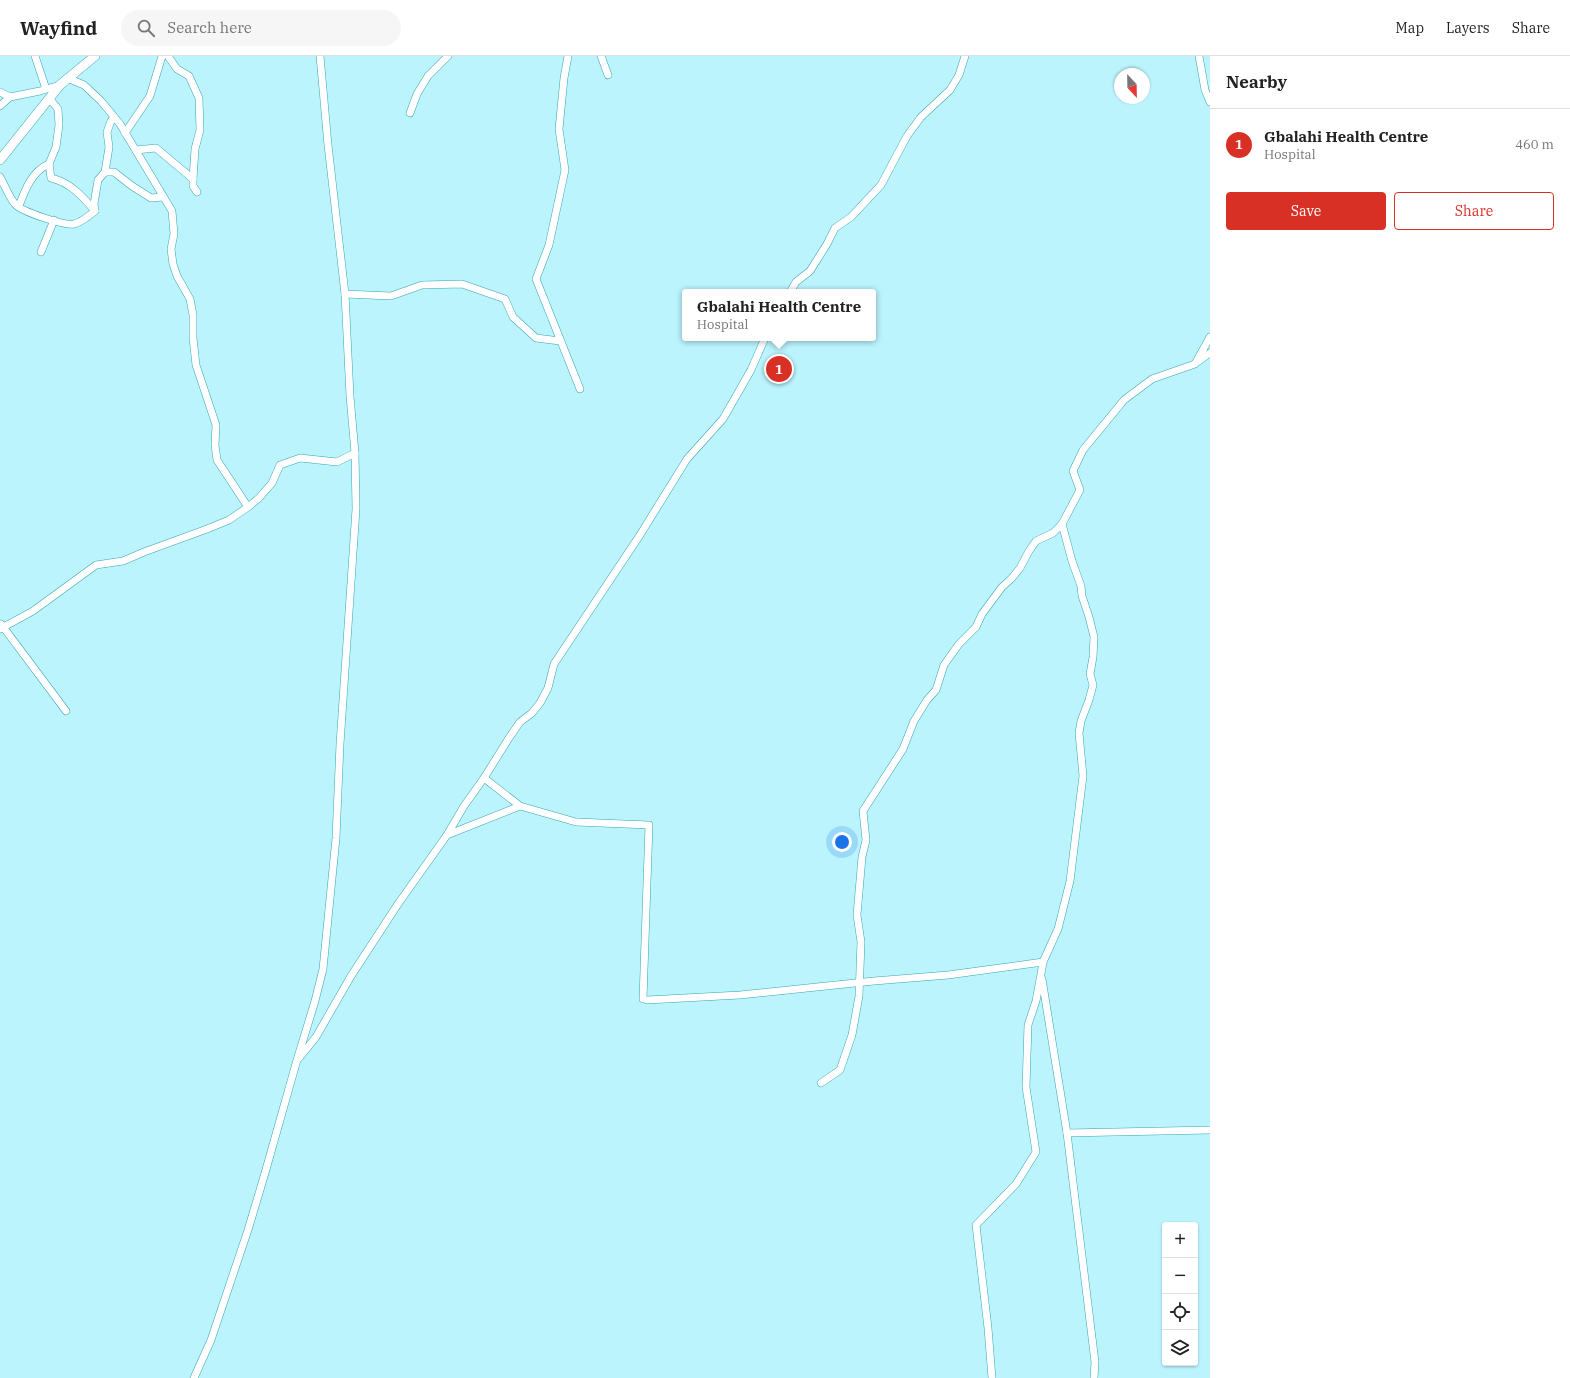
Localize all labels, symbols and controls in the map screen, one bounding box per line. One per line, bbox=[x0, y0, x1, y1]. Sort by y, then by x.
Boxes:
search box bbox=[121, 10, 401, 46]
text: Wayfind bbox=[20, 16, 97, 40]
icon: search bbox=[135, 17, 157, 39]
text: Search here bbox=[167, 18, 252, 37]
text: Map bbox=[1396, 19, 1424, 37]
text: Layers bbox=[1446, 19, 1490, 37]
text: Share bbox=[1512, 19, 1550, 37]
north arrow bbox=[1114, 68, 1150, 104]
text: Nearby bbox=[1226, 71, 1287, 93]
text: Gbalahi Health Centre bbox=[1264, 127, 1428, 146]
text: 1 bbox=[1235, 136, 1243, 153]
text: 460 m bbox=[1515, 136, 1554, 153]
text: Hospital bbox=[1264, 146, 1316, 163]
button: Save bbox=[1226, 192, 1386, 230]
button: Share bbox=[1394, 192, 1554, 230]
popup bbox=[682, 289, 876, 341]
text: Gbalahi Health Centre bbox=[697, 297, 861, 316]
text: Hospital bbox=[697, 316, 748, 333]
pin: 1 bbox=[766, 354, 792, 384]
your location bbox=[832, 832, 852, 852]
map controls bbox=[1162, 1222, 1198, 1366]
button: + bbox=[1162, 1222, 1198, 1258]
button: − bbox=[1162, 1258, 1198, 1294]
button: locate bbox=[1162, 1294, 1198, 1330]
button: layers bbox=[1162, 1330, 1198, 1366]

